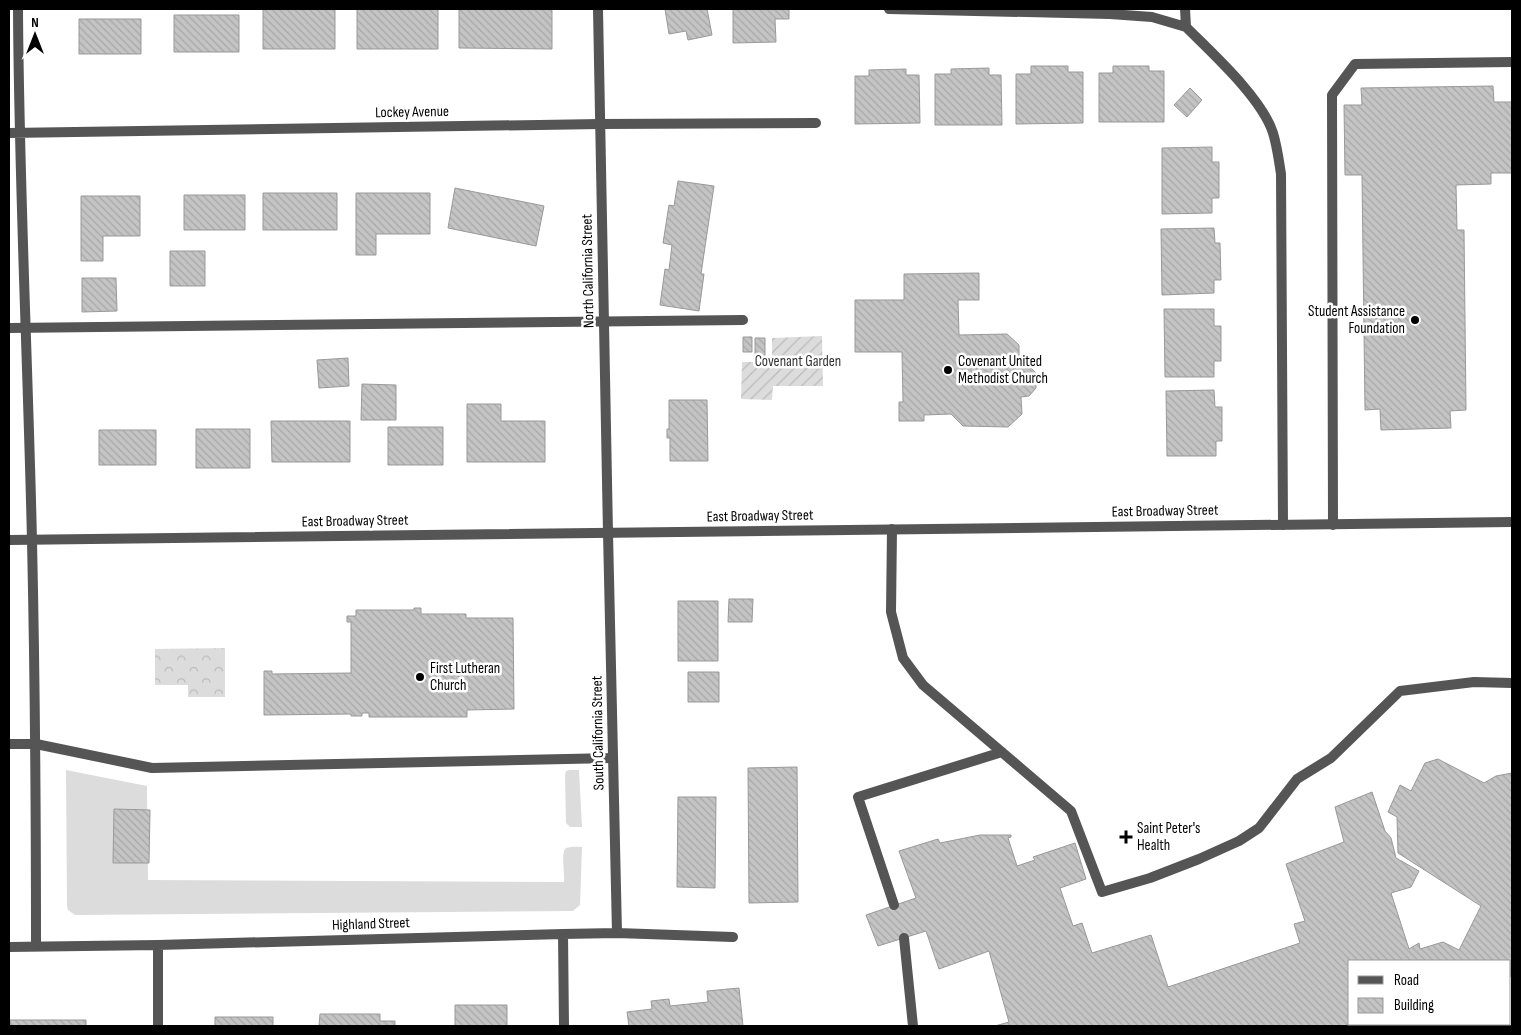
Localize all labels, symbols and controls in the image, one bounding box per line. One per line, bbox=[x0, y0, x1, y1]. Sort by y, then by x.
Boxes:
north arrow bbox=[10, 10, 60, 60]
text: N bbox=[31, 14, 39, 31]
street label: Lockey Avenue bbox=[375, 102, 449, 122]
street label: North California Street bbox=[577, 213, 598, 328]
place label: Student Assistance Foundation bbox=[1308, 302, 1405, 338]
marker: Student Assistance Foundation bbox=[1409, 314, 1421, 326]
park label: Covenant Garden bbox=[755, 352, 841, 371]
place label: Covenant United Methodist Church bbox=[958, 352, 1048, 388]
marker: Covenant United Methodist Church bbox=[942, 364, 954, 376]
street label: East Broadway Street bbox=[1111, 501, 1219, 521]
street label: East Broadway Street bbox=[706, 506, 814, 526]
street label: East Broadway Street bbox=[301, 511, 409, 531]
place label: First Lutheran Church bbox=[430, 659, 500, 695]
marker: First Lutheran Church bbox=[414, 671, 426, 683]
street label: South California Street bbox=[587, 675, 608, 790]
place label: Saint Peter's Health bbox=[1137, 819, 1200, 855]
marker: Saint Peter's Health bbox=[1119, 830, 1133, 844]
street label: Highland Street bbox=[332, 913, 411, 935]
legend bbox=[1348, 960, 1511, 1025]
text: Road bbox=[1394, 971, 1419, 990]
text: Building bbox=[1394, 996, 1434, 1015]

